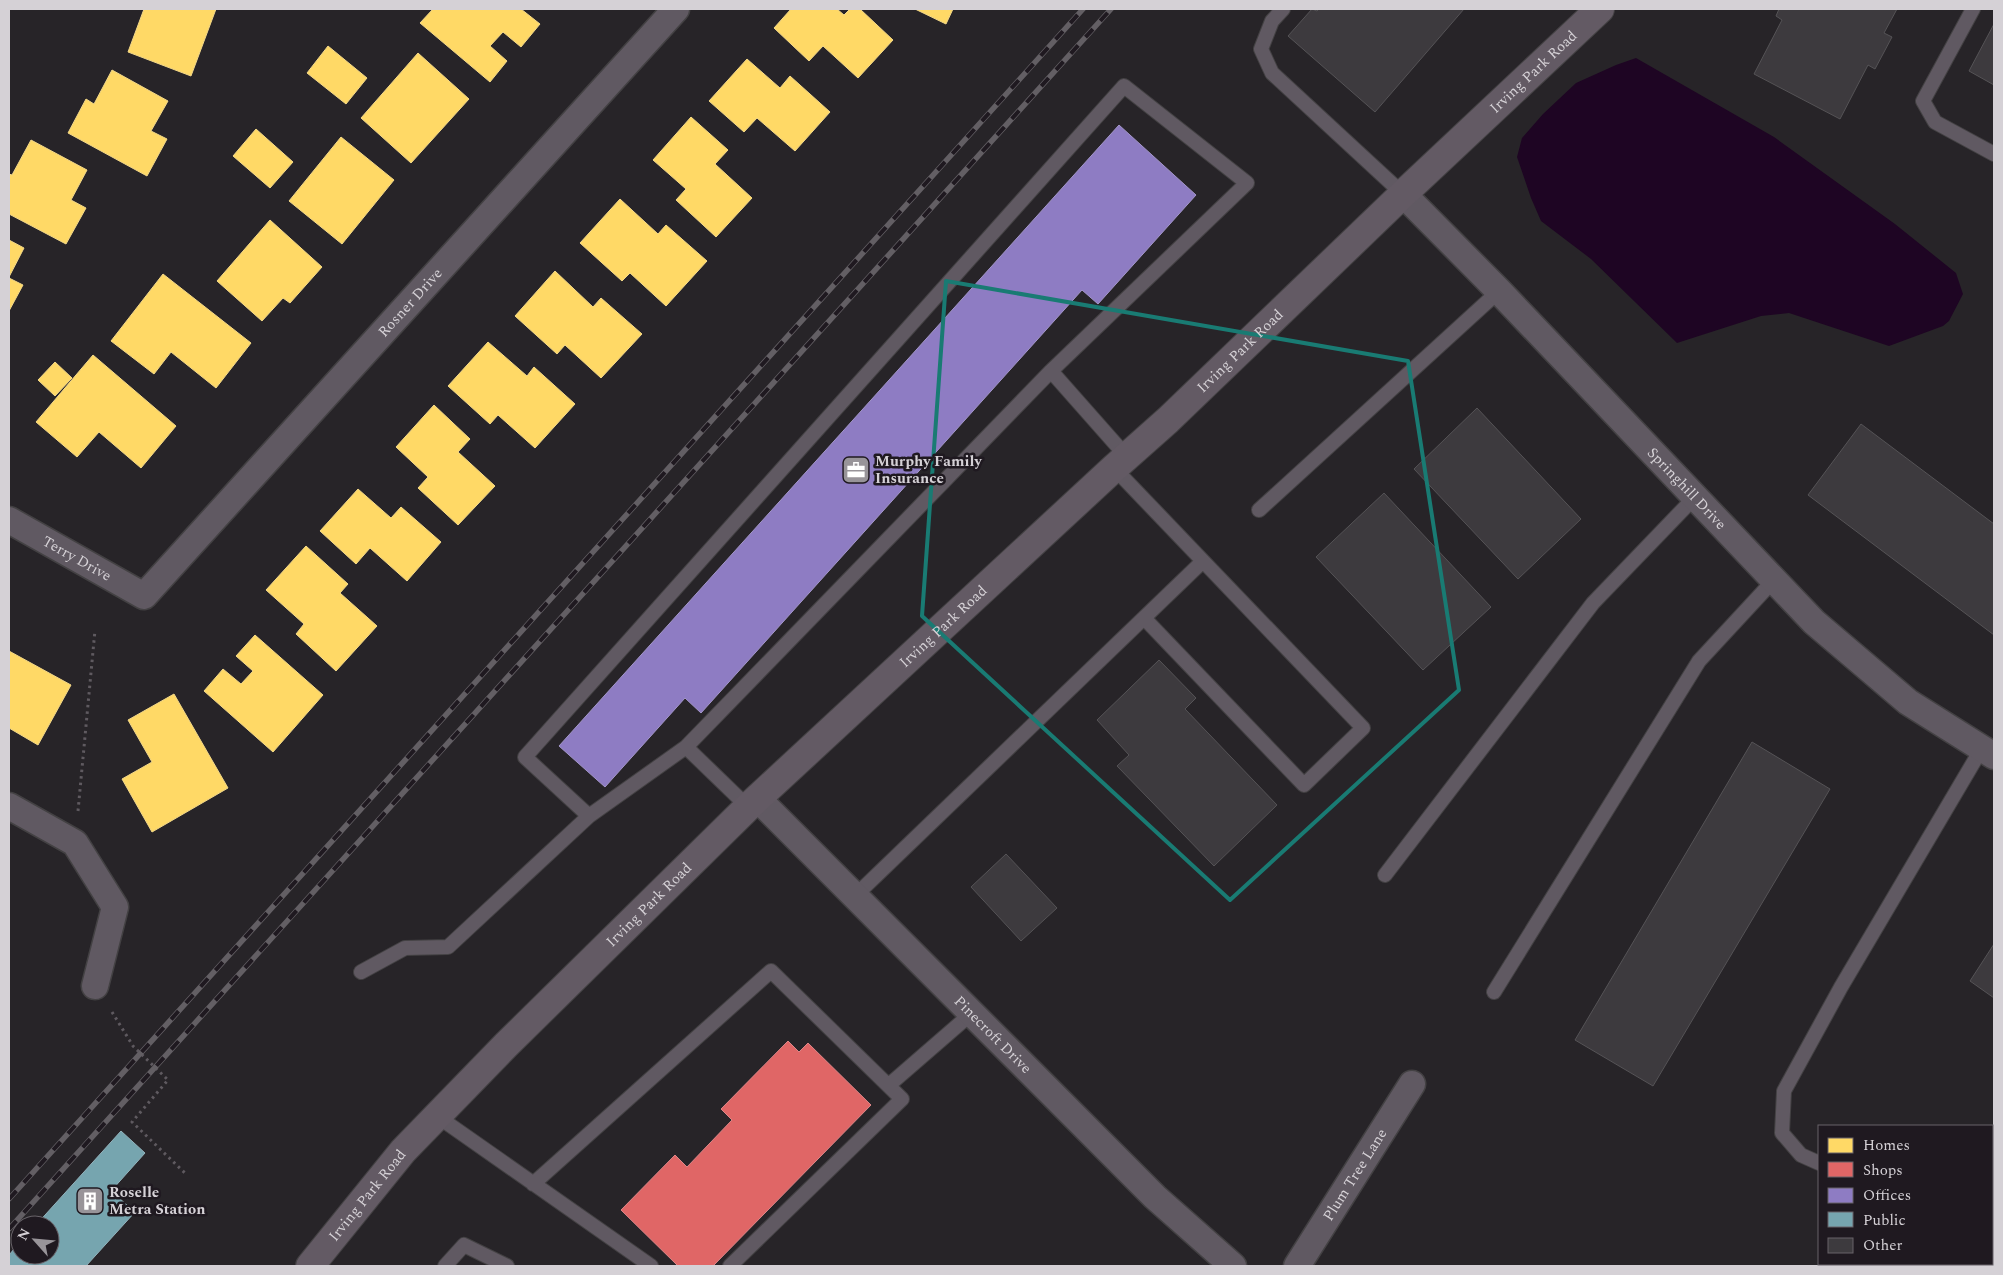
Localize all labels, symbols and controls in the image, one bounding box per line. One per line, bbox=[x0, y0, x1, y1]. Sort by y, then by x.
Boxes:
street label: Irving Park Road bbox=[1484, 25, 1582, 119]
street label: Rosner Drive bbox=[372, 263, 448, 342]
street label: Irving Park Road bbox=[1191, 303, 1289, 398]
street label: Springhill Drive bbox=[1642, 442, 1732, 535]
place label: Murphy Family Insurance bbox=[875, 450, 982, 490]
office icon: Murphy Family Insurance bbox=[841, 455, 871, 485]
street label: Terry Drive bbox=[38, 530, 116, 587]
street label: Irving Park Road bbox=[894, 580, 992, 673]
street label: Irving Park Road bbox=[600, 857, 697, 952]
street label: Pinecroft Drive bbox=[949, 990, 1037, 1079]
street label: Plum Tree Lane bbox=[1317, 1124, 1393, 1226]
legend bbox=[1818, 1125, 1993, 1265]
text: Homes bbox=[1863, 1134, 1910, 1157]
street label: Irving Park Road bbox=[323, 1144, 412, 1246]
text: Shops bbox=[1863, 1159, 1903, 1182]
place label: Roselle Metra Station bbox=[109, 1181, 206, 1221]
text: Offices bbox=[1863, 1184, 1911, 1207]
building icon: Roselle Metra Station bbox=[75, 1186, 105, 1216]
text: Public bbox=[1863, 1209, 1906, 1232]
north arrow bbox=[10, 1215, 60, 1265]
text: N bbox=[12, 1224, 36, 1244]
text: Other bbox=[1863, 1234, 1902, 1257]

